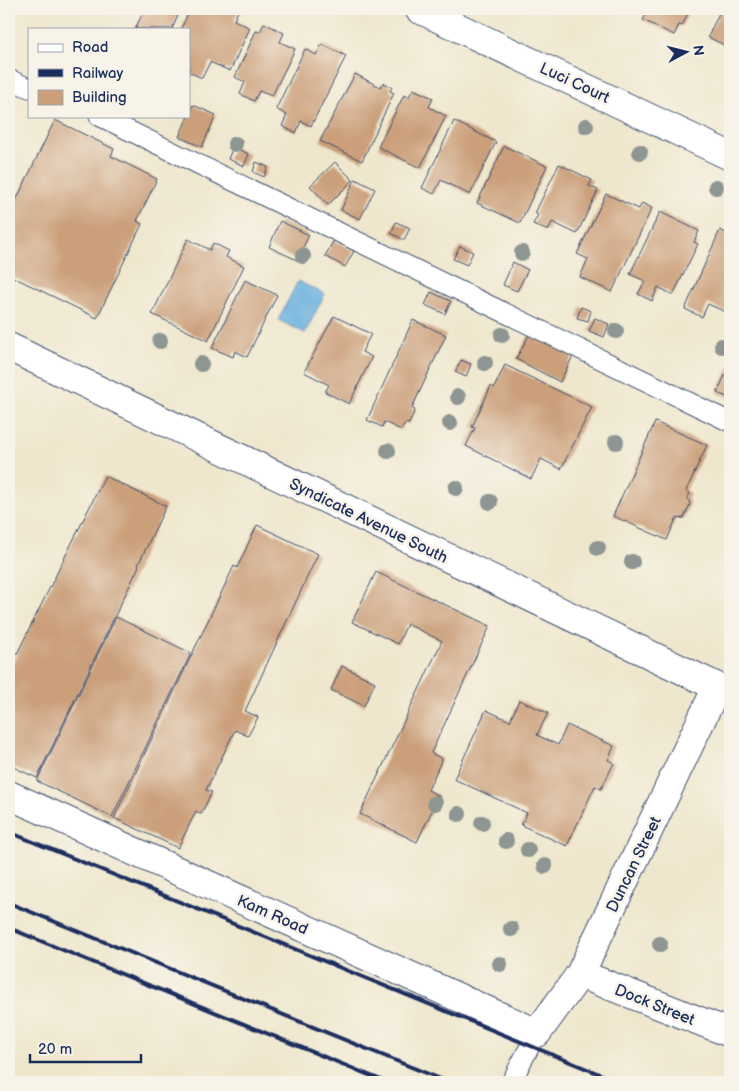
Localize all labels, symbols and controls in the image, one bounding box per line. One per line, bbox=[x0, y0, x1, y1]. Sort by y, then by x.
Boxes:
legend bbox=[28, 28, 190, 118]
north arrow bbox=[662, 28, 712, 78]
text: Road bbox=[72, 38, 108, 57]
text: N bbox=[689, 44, 707, 57]
street label: Luci Court bbox=[536, 59, 612, 108]
text: Railway bbox=[72, 64, 123, 83]
text: Building bbox=[72, 88, 127, 107]
street label: Syndicate Avenue South bbox=[286, 475, 451, 568]
street label: Duncan Street bbox=[603, 814, 666, 916]
street label: Kam Road bbox=[234, 891, 311, 939]
street label: Dock Street bbox=[612, 981, 697, 1030]
scale bar bbox=[30, 1031, 141, 1063]
text: 20 m bbox=[38, 1040, 72, 1059]

